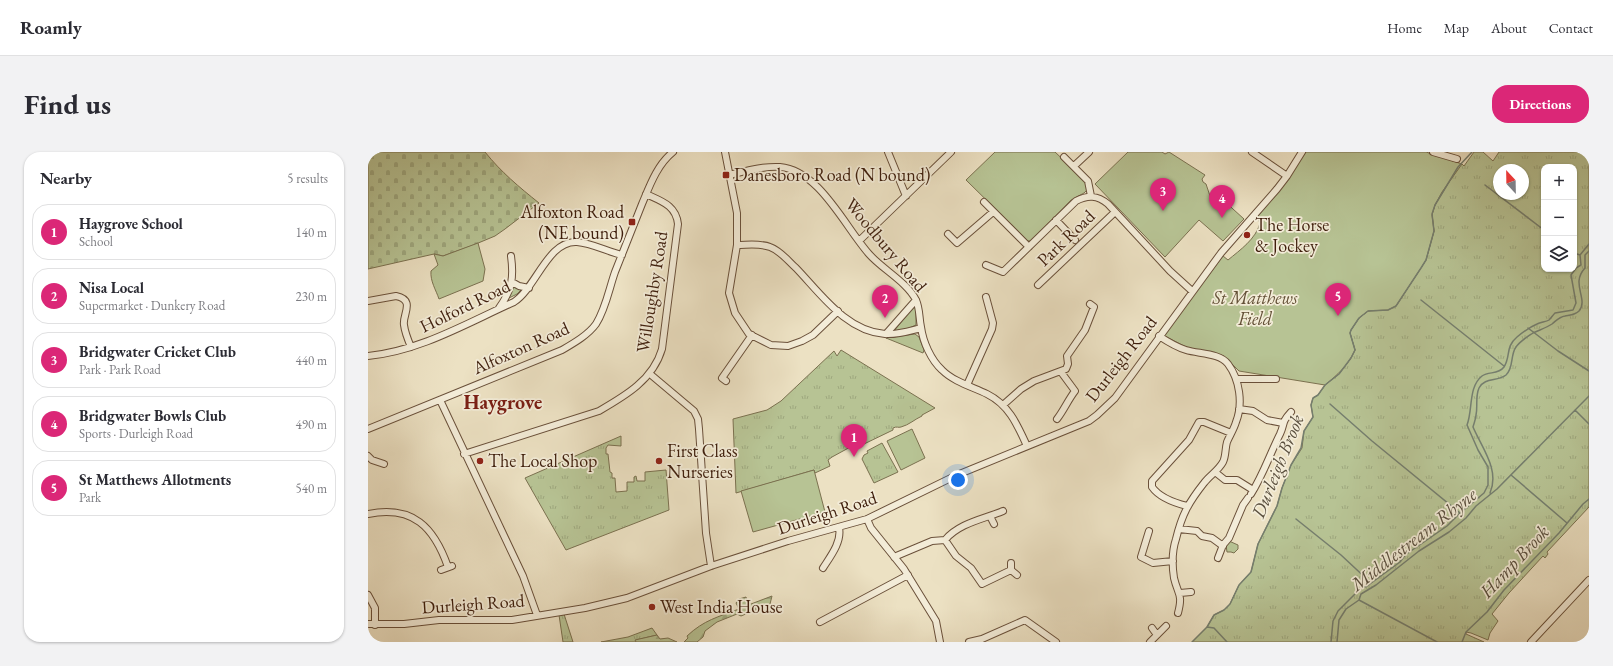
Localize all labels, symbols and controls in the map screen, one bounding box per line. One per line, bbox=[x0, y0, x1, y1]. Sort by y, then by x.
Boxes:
text: Roamly bbox=[20, 15, 82, 40]
text: Home bbox=[1387, 19, 1422, 37]
text: Map bbox=[1444, 19, 1469, 37]
text: About bbox=[1491, 19, 1527, 37]
text: Contact bbox=[1549, 19, 1593, 37]
button: Directions bbox=[1492, 85, 1589, 123]
text: Find us bbox=[24, 86, 111, 122]
place label: Danesboro Road (N bound) bbox=[734, 163, 931, 186]
north arrow bbox=[1493, 164, 1529, 200]
map controls bbox=[1541, 164, 1577, 272]
button: + bbox=[1541, 164, 1577, 200]
text: Nearby bbox=[40, 167, 92, 189]
text: 5 results bbox=[287, 170, 328, 187]
marker: Danesboro Road (N bound) bbox=[721, 170, 731, 180]
pin: 3 bbox=[1150, 178, 1176, 211]
pin: 4 bbox=[1209, 185, 1235, 218]
street label: Woodbury Road bbox=[840, 193, 933, 297]
place label: Alfoxton Road (NE bound) bbox=[520, 200, 625, 244]
button: − bbox=[1541, 200, 1577, 236]
street label: Park Road bbox=[1032, 204, 1100, 271]
place label: The Horse & Jockey bbox=[1255, 213, 1329, 257]
text: Haygrove School bbox=[79, 214, 183, 233]
marker: Alfoxton Road (NE bound) bbox=[627, 217, 637, 227]
text: 1 bbox=[51, 224, 57, 241]
text: 140 m bbox=[296, 224, 327, 241]
street label: Willoughby Road bbox=[631, 229, 673, 354]
marker: The Horse & Jockey bbox=[1242, 230, 1252, 240]
text: School bbox=[79, 233, 113, 250]
button: layers bbox=[1541, 236, 1577, 272]
street label: Holford Road bbox=[416, 273, 515, 337]
text: Nisa Local bbox=[79, 278, 144, 297]
pin: 5 bbox=[1325, 283, 1351, 316]
pin: 2 bbox=[872, 285, 898, 318]
park label: St Matthews Field bbox=[1211, 286, 1299, 330]
text: 2 bbox=[51, 288, 57, 305]
text: 230 m bbox=[296, 288, 327, 305]
text: Supermarket · Dunkery Road bbox=[79, 297, 225, 314]
street label: Durleigh Road bbox=[1080, 310, 1162, 406]
street label: Alfoxton Road bbox=[468, 316, 574, 379]
text: Bridgwater Cricket Club bbox=[79, 342, 236, 361]
text: 3 bbox=[51, 352, 57, 369]
text: 440 m bbox=[296, 352, 327, 369]
text: Park · Park Road bbox=[79, 361, 161, 378]
district label: Haygrove bbox=[464, 389, 542, 415]
text: Bridgwater Bowls Club bbox=[79, 406, 226, 425]
water label: Durleigh Brook bbox=[1245, 410, 1310, 523]
text: 4 bbox=[51, 416, 57, 433]
text: 490 m bbox=[296, 416, 327, 433]
pin: 1 bbox=[841, 424, 867, 457]
text: Sports · Durleigh Road bbox=[79, 425, 193, 442]
place label: First Class Nurseries bbox=[667, 439, 738, 483]
place label: The Local Shop bbox=[488, 449, 597, 472]
marker: The Local Shop bbox=[475, 456, 485, 466]
marker: First Class Nurseries bbox=[654, 456, 664, 466]
text: St Matthews Allotments bbox=[79, 470, 231, 489]
your location bbox=[948, 470, 968, 490]
text: 5 bbox=[51, 480, 57, 497]
text: 540 m bbox=[296, 480, 327, 497]
water label: Middlestream Rhyne bbox=[1344, 482, 1482, 597]
street label: Durleigh Road bbox=[774, 485, 880, 539]
text: Park bbox=[79, 489, 101, 506]
water label: Hamp Brook bbox=[1473, 519, 1555, 604]
street label: Durleigh Road bbox=[421, 588, 526, 619]
place label: West India House bbox=[660, 595, 783, 618]
marker: West India House bbox=[647, 602, 657, 612]

